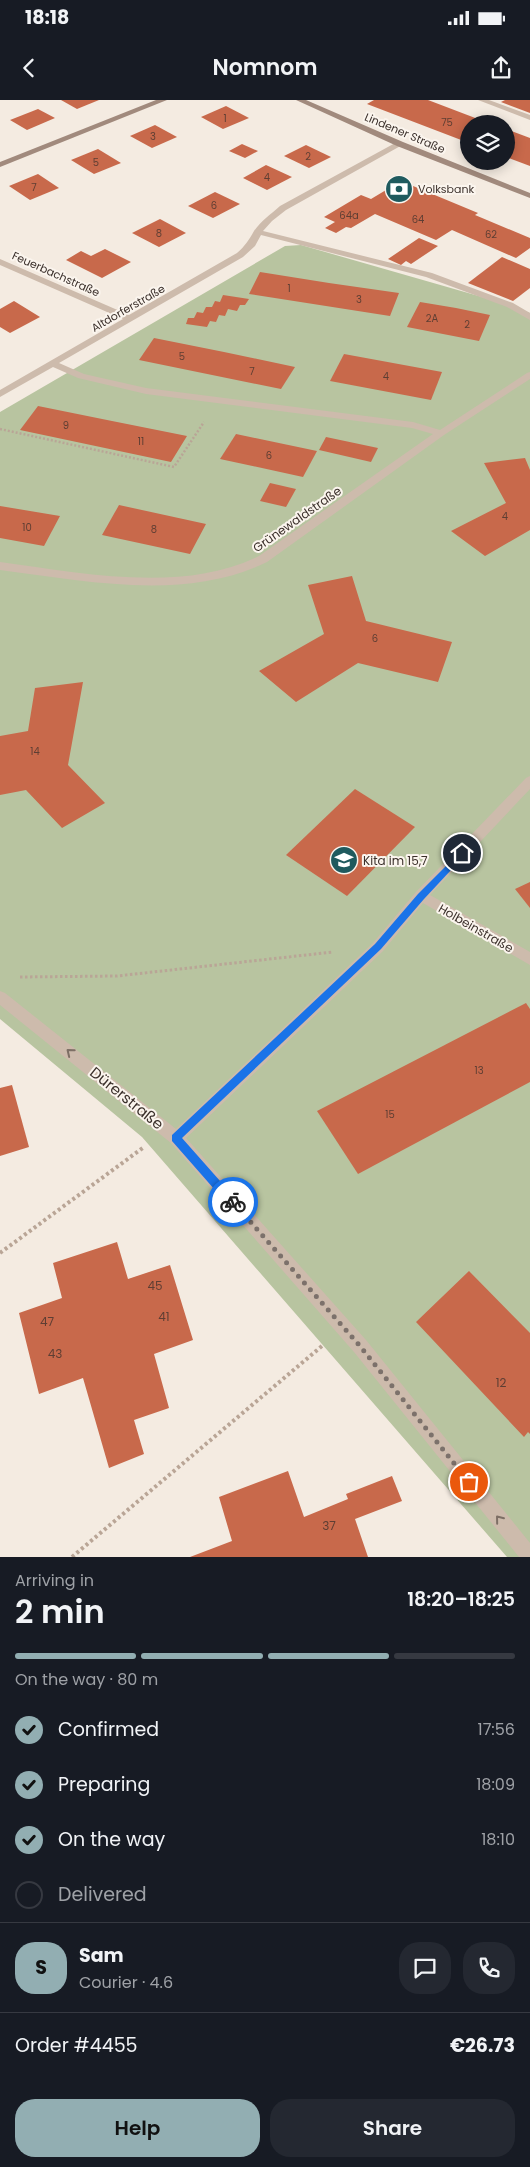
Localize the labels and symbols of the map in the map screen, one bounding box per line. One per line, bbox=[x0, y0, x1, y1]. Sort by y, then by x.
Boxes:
street label: Lindener Straße bbox=[362, 109, 448, 157]
house number: 1 bbox=[223, 111, 227, 126]
house number: 75 bbox=[441, 115, 453, 130]
house number: 3 bbox=[150, 129, 156, 144]
house number: 2 bbox=[305, 149, 311, 164]
house number: 5 bbox=[93, 155, 99, 170]
house number: 4 bbox=[264, 170, 270, 185]
bank icon: Volksbank bbox=[384, 174, 414, 204]
house number: 7 bbox=[31, 180, 37, 195]
place label: Volksbank bbox=[418, 181, 475, 197]
house number: 6 bbox=[211, 198, 217, 213]
house number: 64a bbox=[339, 208, 359, 223]
house number: 64 bbox=[412, 212, 424, 227]
house number: 8 bbox=[156, 226, 162, 241]
house number: 62 bbox=[485, 227, 497, 242]
street label: Feuerbachstraße bbox=[10, 247, 103, 301]
street label: Altdorferstraße bbox=[88, 280, 168, 336]
house number: 1 bbox=[287, 281, 291, 296]
house number: 3 bbox=[356, 292, 362, 307]
house number: 2A bbox=[426, 311, 439, 326]
house number: 2 bbox=[464, 317, 470, 332]
house number: 5 bbox=[179, 349, 185, 364]
house number: 7 bbox=[249, 364, 255, 379]
house number: 4 bbox=[383, 369, 389, 384]
house number: 9 bbox=[63, 418, 69, 433]
house number: 11 bbox=[138, 434, 144, 449]
house number: 6 bbox=[266, 448, 272, 463]
street label: Grünewaldstraße bbox=[249, 482, 345, 556]
house number: 4 bbox=[502, 509, 508, 524]
house number: 10 bbox=[22, 520, 32, 535]
house number: 8 bbox=[151, 522, 157, 537]
house number: 6 bbox=[372, 631, 378, 646]
house number: 14 bbox=[30, 744, 40, 759]
pin bbox=[441, 832, 483, 874]
school or university icon: Kita im 15,7 bbox=[329, 845, 359, 875]
place label: Kita im 15,7 bbox=[363, 852, 428, 869]
street label: Holbeinstraße bbox=[435, 900, 517, 956]
one-way arrow bbox=[66, 1049, 75, 1058]
street label: Dürerstraße bbox=[86, 1062, 168, 1134]
house number: 13 bbox=[474, 1063, 484, 1078]
house number: 15 bbox=[385, 1107, 395, 1122]
courier bbox=[208, 1177, 258, 1227]
house number: 45 bbox=[147, 1277, 163, 1294]
house number: 41 bbox=[158, 1308, 170, 1325]
house number: 47 bbox=[40, 1313, 54, 1330]
house number: 43 bbox=[48, 1345, 62, 1362]
house number: 12 bbox=[496, 1374, 506, 1391]
pin bbox=[448, 1461, 490, 1503]
one-way arrow bbox=[497, 1516, 505, 1525]
house number: 37 bbox=[322, 1517, 336, 1534]

